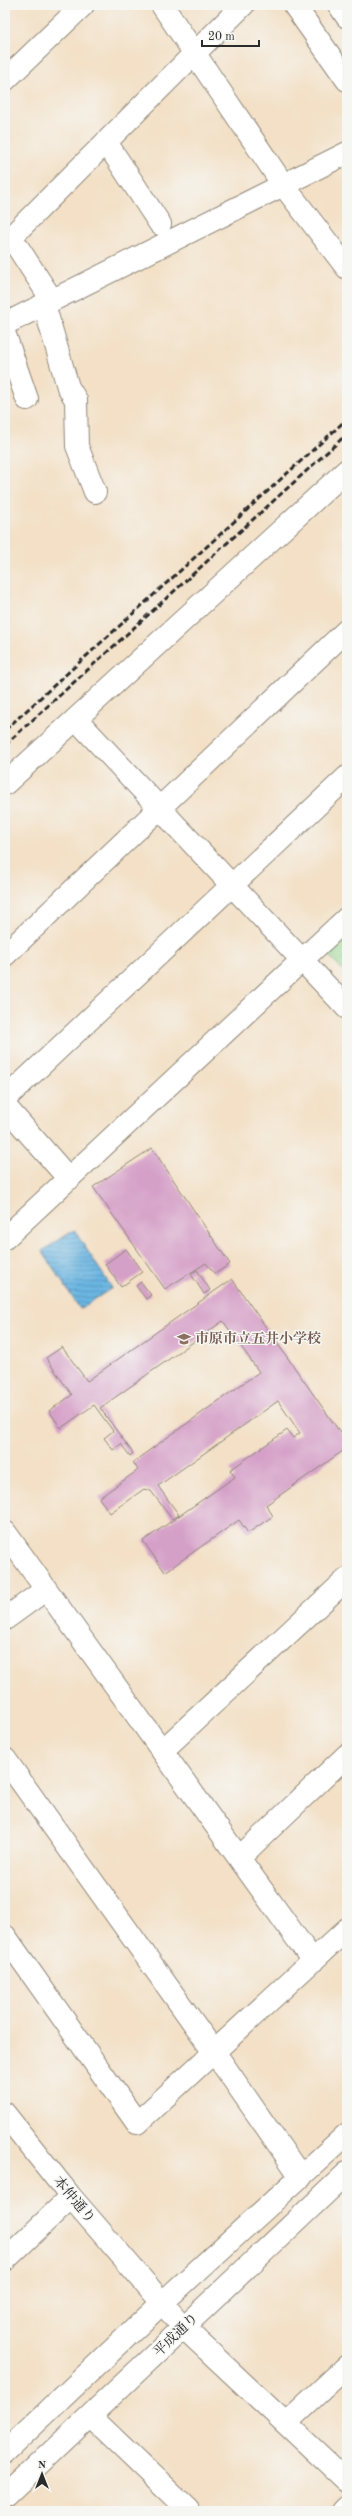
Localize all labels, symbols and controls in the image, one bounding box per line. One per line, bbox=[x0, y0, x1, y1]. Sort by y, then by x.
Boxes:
scale bar bbox=[202, 22, 259, 48]
text: 20 m bbox=[208, 31, 235, 43]
school or university icon: 市原市立五井小学校 bbox=[176, 1331, 192, 1347]
place label: 市原市立五井小学校 bbox=[195, 1331, 321, 1346]
street label: 本仲通り bbox=[51, 2173, 98, 2226]
street label: 平成通り bbox=[150, 2310, 201, 2359]
north arrow bbox=[22, 2454, 62, 2494]
text: N bbox=[38, 2460, 47, 2471]

